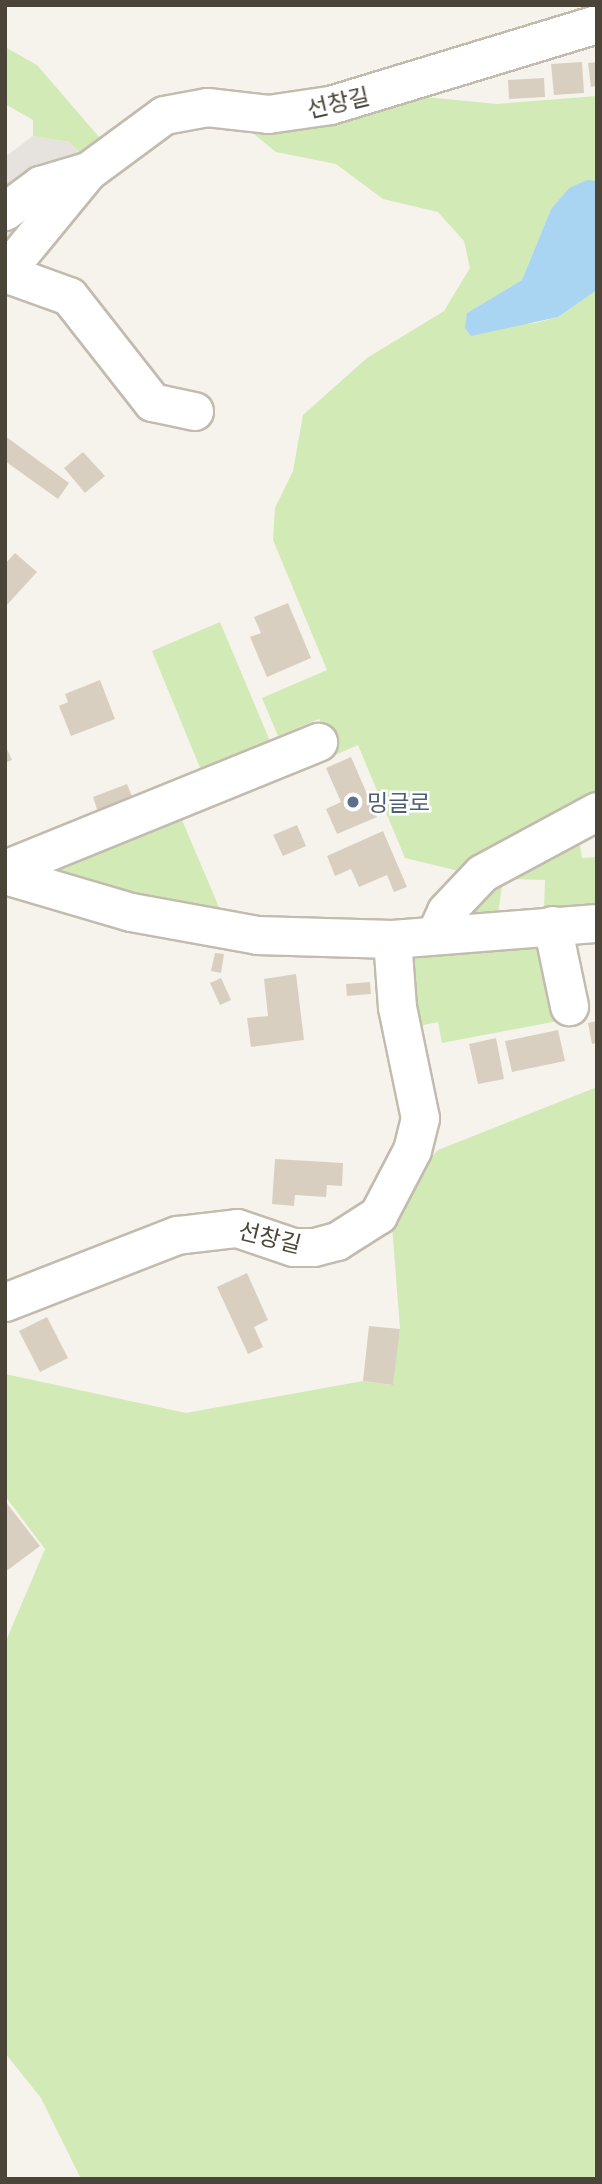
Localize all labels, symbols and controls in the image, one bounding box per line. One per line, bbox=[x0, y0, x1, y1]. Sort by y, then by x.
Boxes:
street label: 선창길 bbox=[304, 81, 372, 123]
place label: 밍글로 bbox=[367, 788, 430, 816]
marker: 밍글로 bbox=[345, 794, 361, 810]
street label: 선창길 bbox=[236, 1216, 304, 1258]

